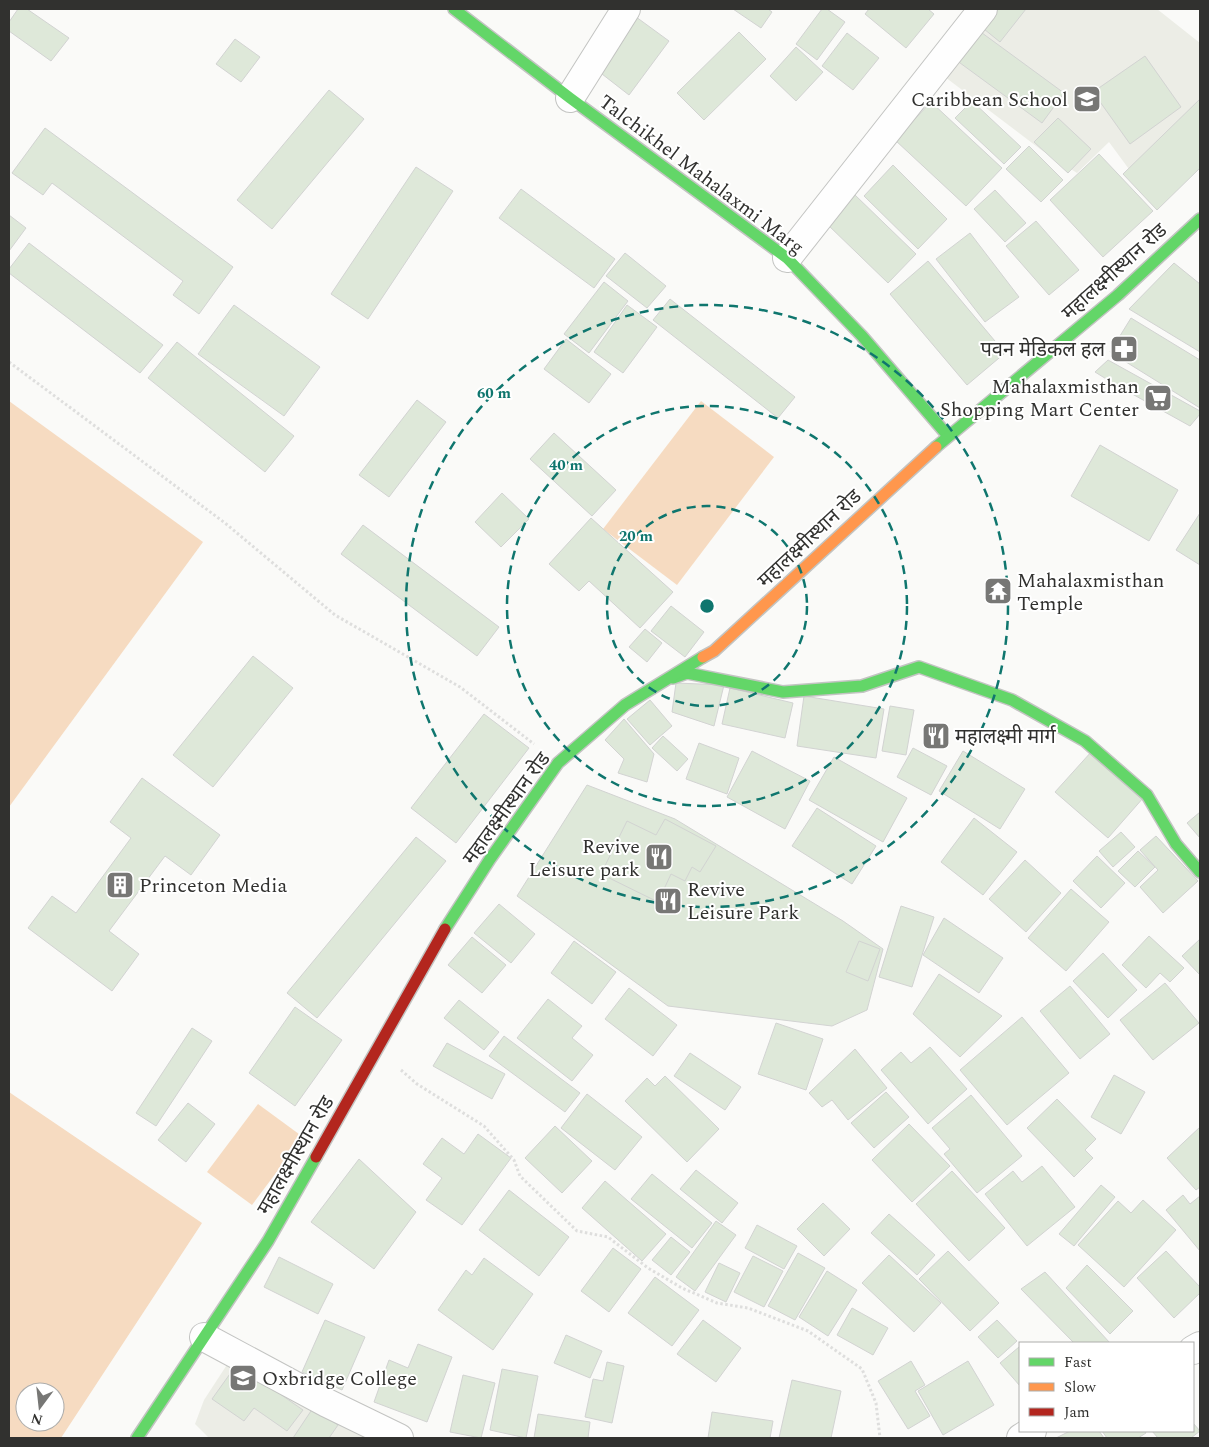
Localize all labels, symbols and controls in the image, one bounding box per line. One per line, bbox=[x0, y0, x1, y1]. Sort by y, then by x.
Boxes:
school or university icon: Caribbean School bbox=[1072, 84, 1102, 114]
place label: Caribbean School bbox=[911, 85, 1068, 115]
street label: Talchikhel Mahalaxmi Marg bbox=[592, 87, 810, 262]
street label: महालक्ष्मीस्थान रोड bbox=[1055, 216, 1174, 327]
pharmacy icon: पवन मेडिकल हल bbox=[1109, 334, 1139, 364]
place label: पवन मेडिकल हल bbox=[980, 335, 1105, 365]
place label: Mahalaxmisthan Shopping Mart Center bbox=[940, 372, 1139, 425]
text: 60 m bbox=[477, 382, 512, 405]
supermarket icon: Mahalaxmisthan Shopping Mart Center bbox=[1143, 383, 1173, 413]
text: 40 m bbox=[549, 454, 584, 477]
street label: महालक्ष्मीस्थान रोड bbox=[751, 482, 869, 595]
text: 20 m bbox=[619, 525, 654, 548]
place label: Mahalaxmisthan Temple bbox=[1017, 566, 1164, 619]
temple icon: Mahalaxmisthan Temple bbox=[983, 576, 1013, 606]
centre of rings bbox=[698, 597, 716, 615]
restaurant icon: महालक्ष्मी मार्ग bbox=[921, 721, 951, 751]
place label: महालक्ष्मी मार्ग bbox=[955, 722, 1057, 752]
street label: महालक्ष्मीस्थान रोड bbox=[456, 746, 558, 871]
place label: Revive Leisure park bbox=[529, 832, 640, 885]
restaurant icon: Revive Leisure park bbox=[644, 842, 674, 872]
building icon: Princeton Media bbox=[105, 870, 135, 900]
place label: Princeton Media bbox=[139, 871, 287, 901]
place label: Revive Leisure Park bbox=[687, 875, 799, 928]
restaurant icon: Revive Leisure Park bbox=[653, 886, 683, 916]
street label: महालक्ष्मीस्थान रोड bbox=[250, 1090, 342, 1221]
legend bbox=[1019, 1342, 1194, 1432]
text: Fast bbox=[1064, 1351, 1092, 1374]
school or university icon: Oxbridge College bbox=[228, 1363, 258, 1393]
place label: Oxbridge College bbox=[262, 1364, 417, 1394]
text: Slow bbox=[1064, 1376, 1096, 1399]
north arrow bbox=[15, 1382, 65, 1432]
text: Jam bbox=[1064, 1401, 1090, 1424]
text: N bbox=[29, 1407, 45, 1431]

